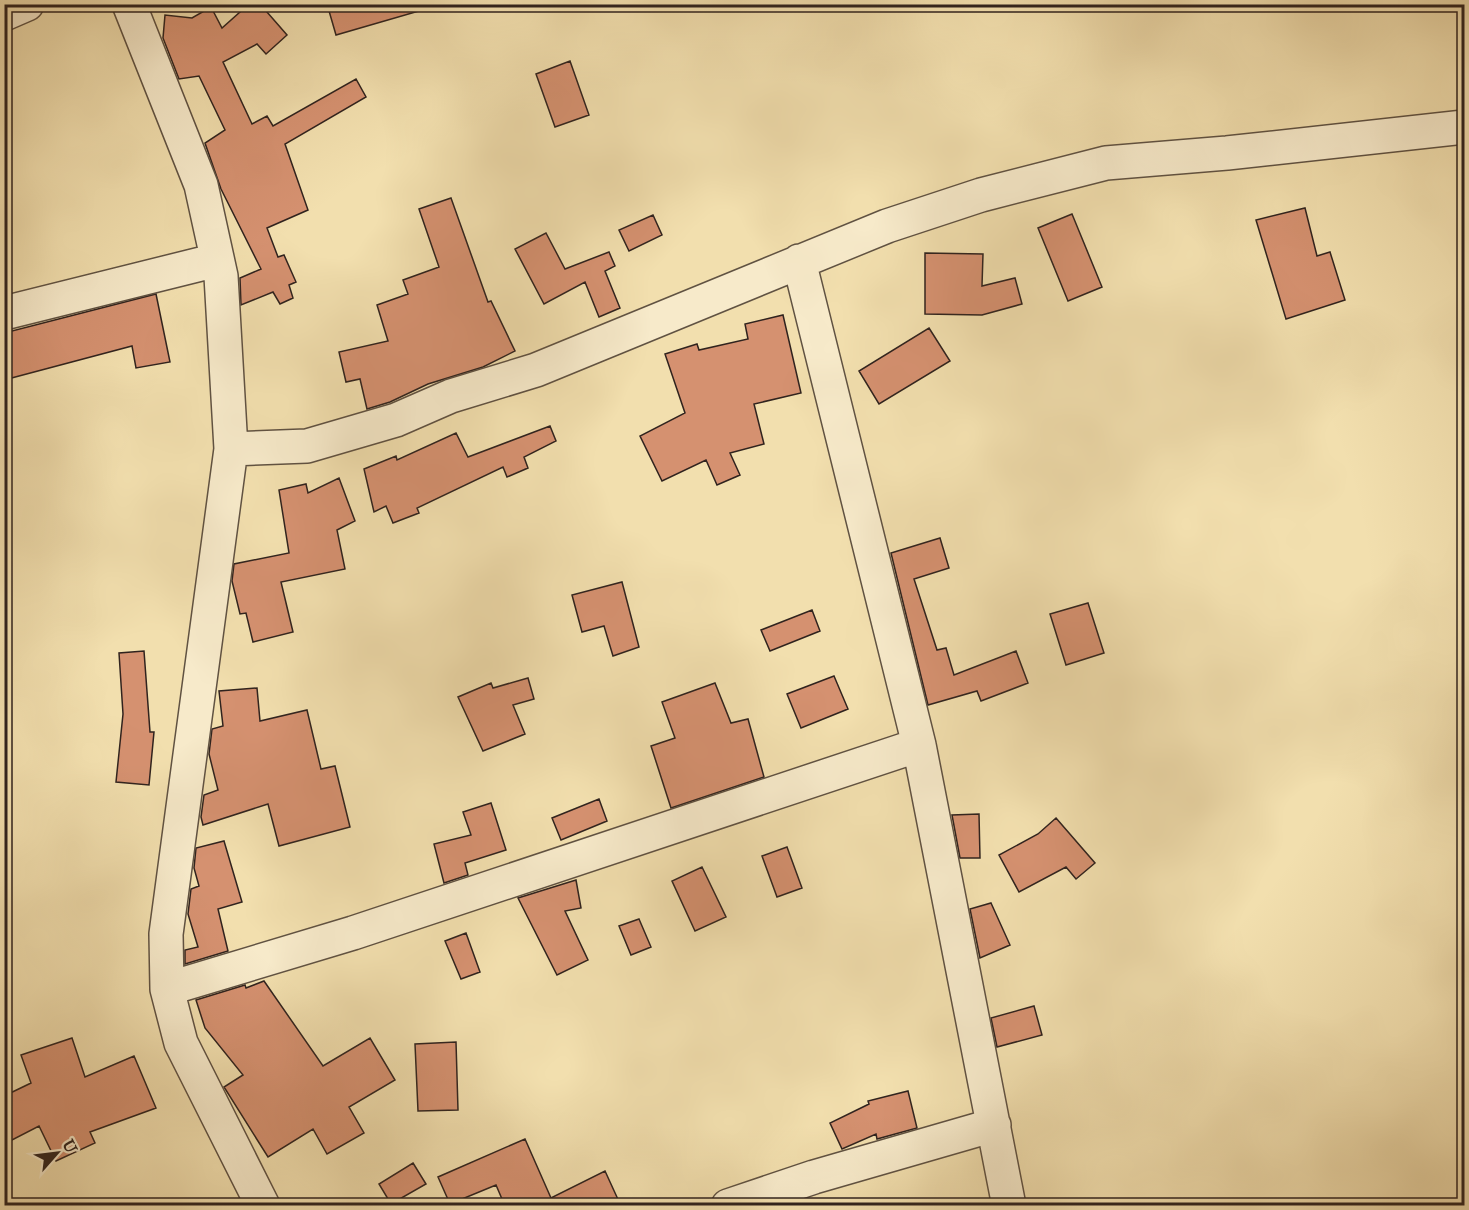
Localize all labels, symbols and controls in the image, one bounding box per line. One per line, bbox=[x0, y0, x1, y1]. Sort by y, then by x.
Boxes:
north arrow bbox=[27, 1123, 87, 1183]
text: U bbox=[58, 1136, 81, 1157]

